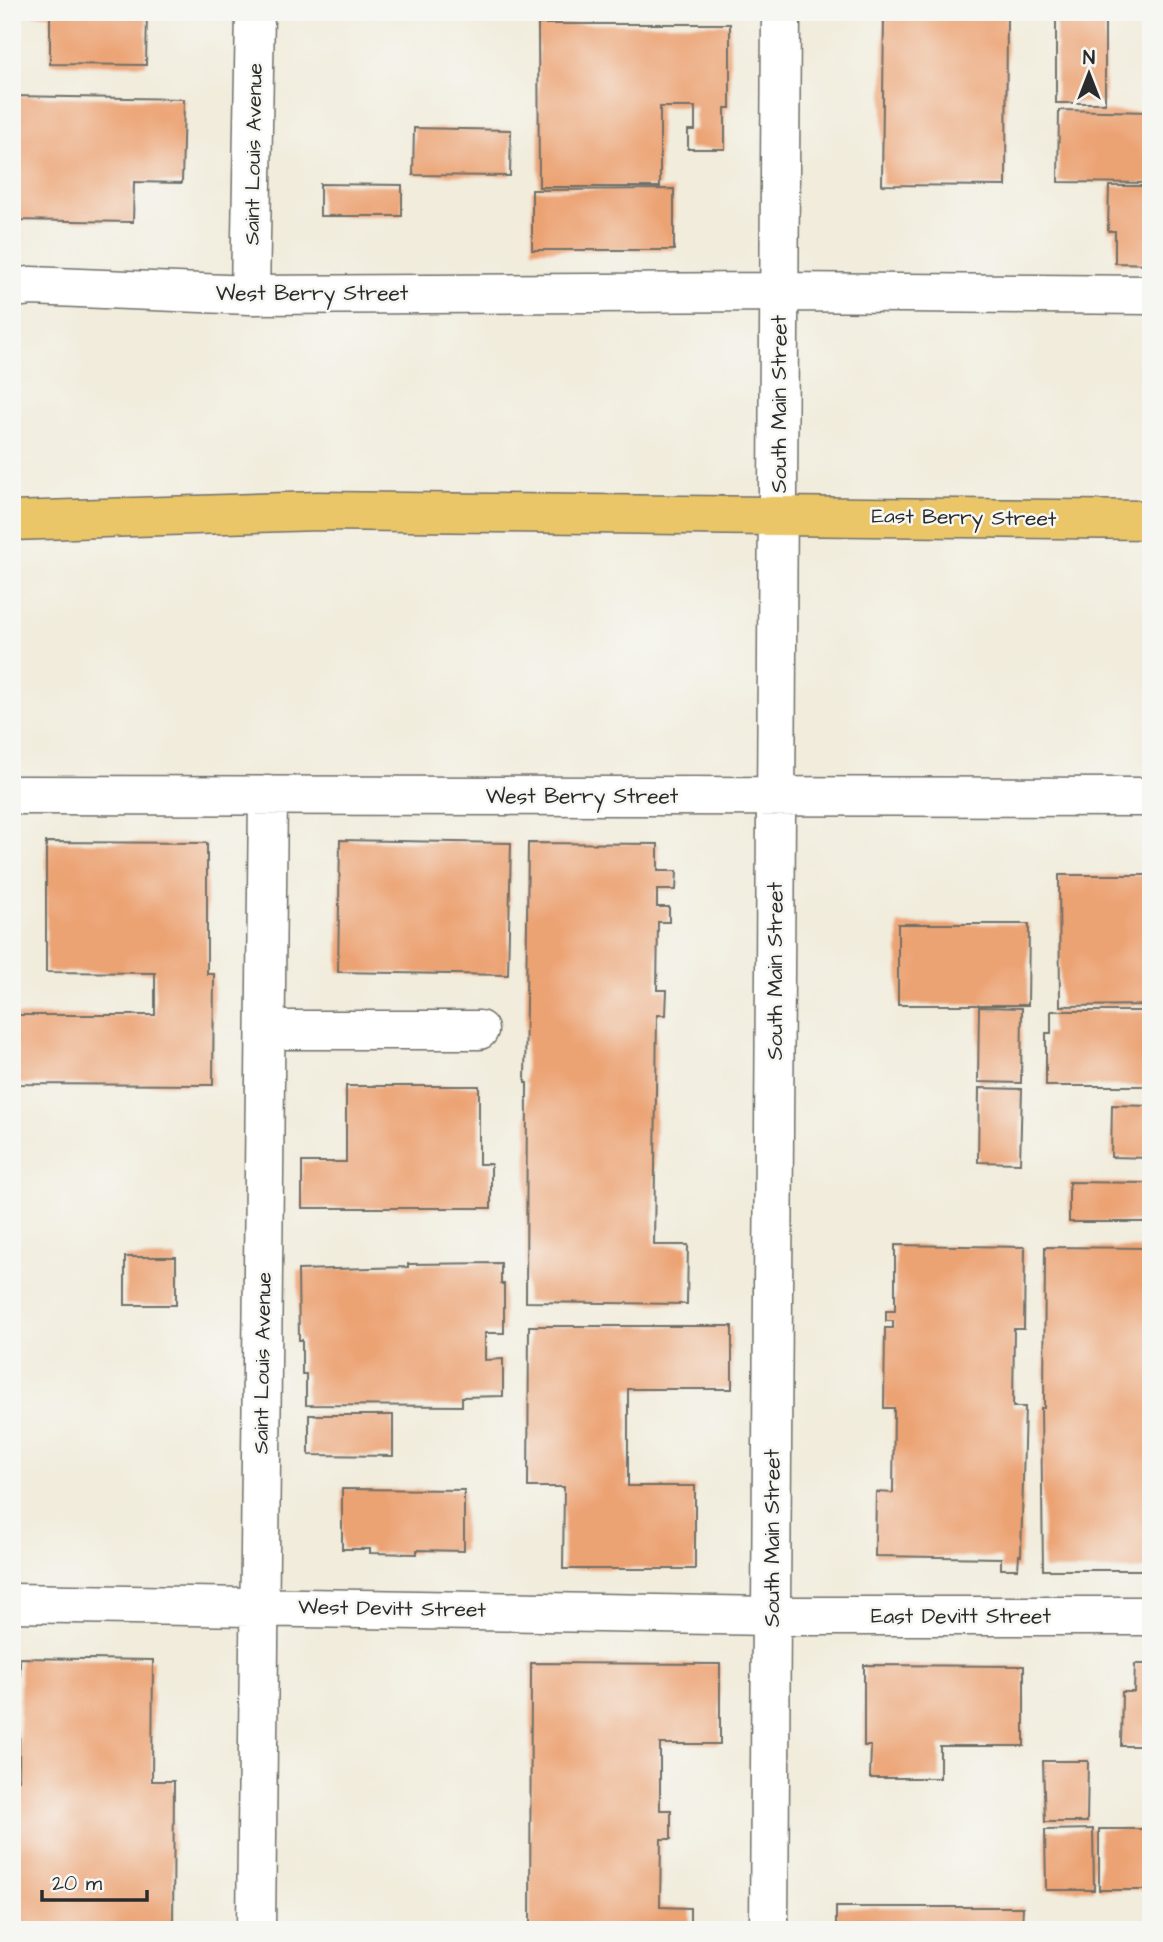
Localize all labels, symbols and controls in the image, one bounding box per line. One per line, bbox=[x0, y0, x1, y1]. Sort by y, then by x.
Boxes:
north arrow bbox=[1054, 38, 1124, 108]
text: N bbox=[1083, 45, 1095, 72]
street label: Saint Louis Avenue bbox=[237, 63, 270, 245]
street label: West Berry Street bbox=[216, 279, 409, 310]
street label: South Main Street bbox=[765, 314, 794, 493]
street label: East Berry Street bbox=[871, 501, 1057, 536]
street label: West Berry Street bbox=[486, 782, 679, 813]
street label: South Main Street bbox=[761, 881, 790, 1060]
street label: Saint Louis Avenue bbox=[246, 1272, 279, 1454]
street label: South Main Street bbox=[758, 1448, 787, 1627]
street label: West Devitt Street bbox=[298, 1592, 487, 1625]
street label: East Devitt Street bbox=[871, 1602, 1051, 1631]
scale bar bbox=[42, 1858, 147, 1902]
text: 20 m bbox=[52, 1869, 103, 1898]

